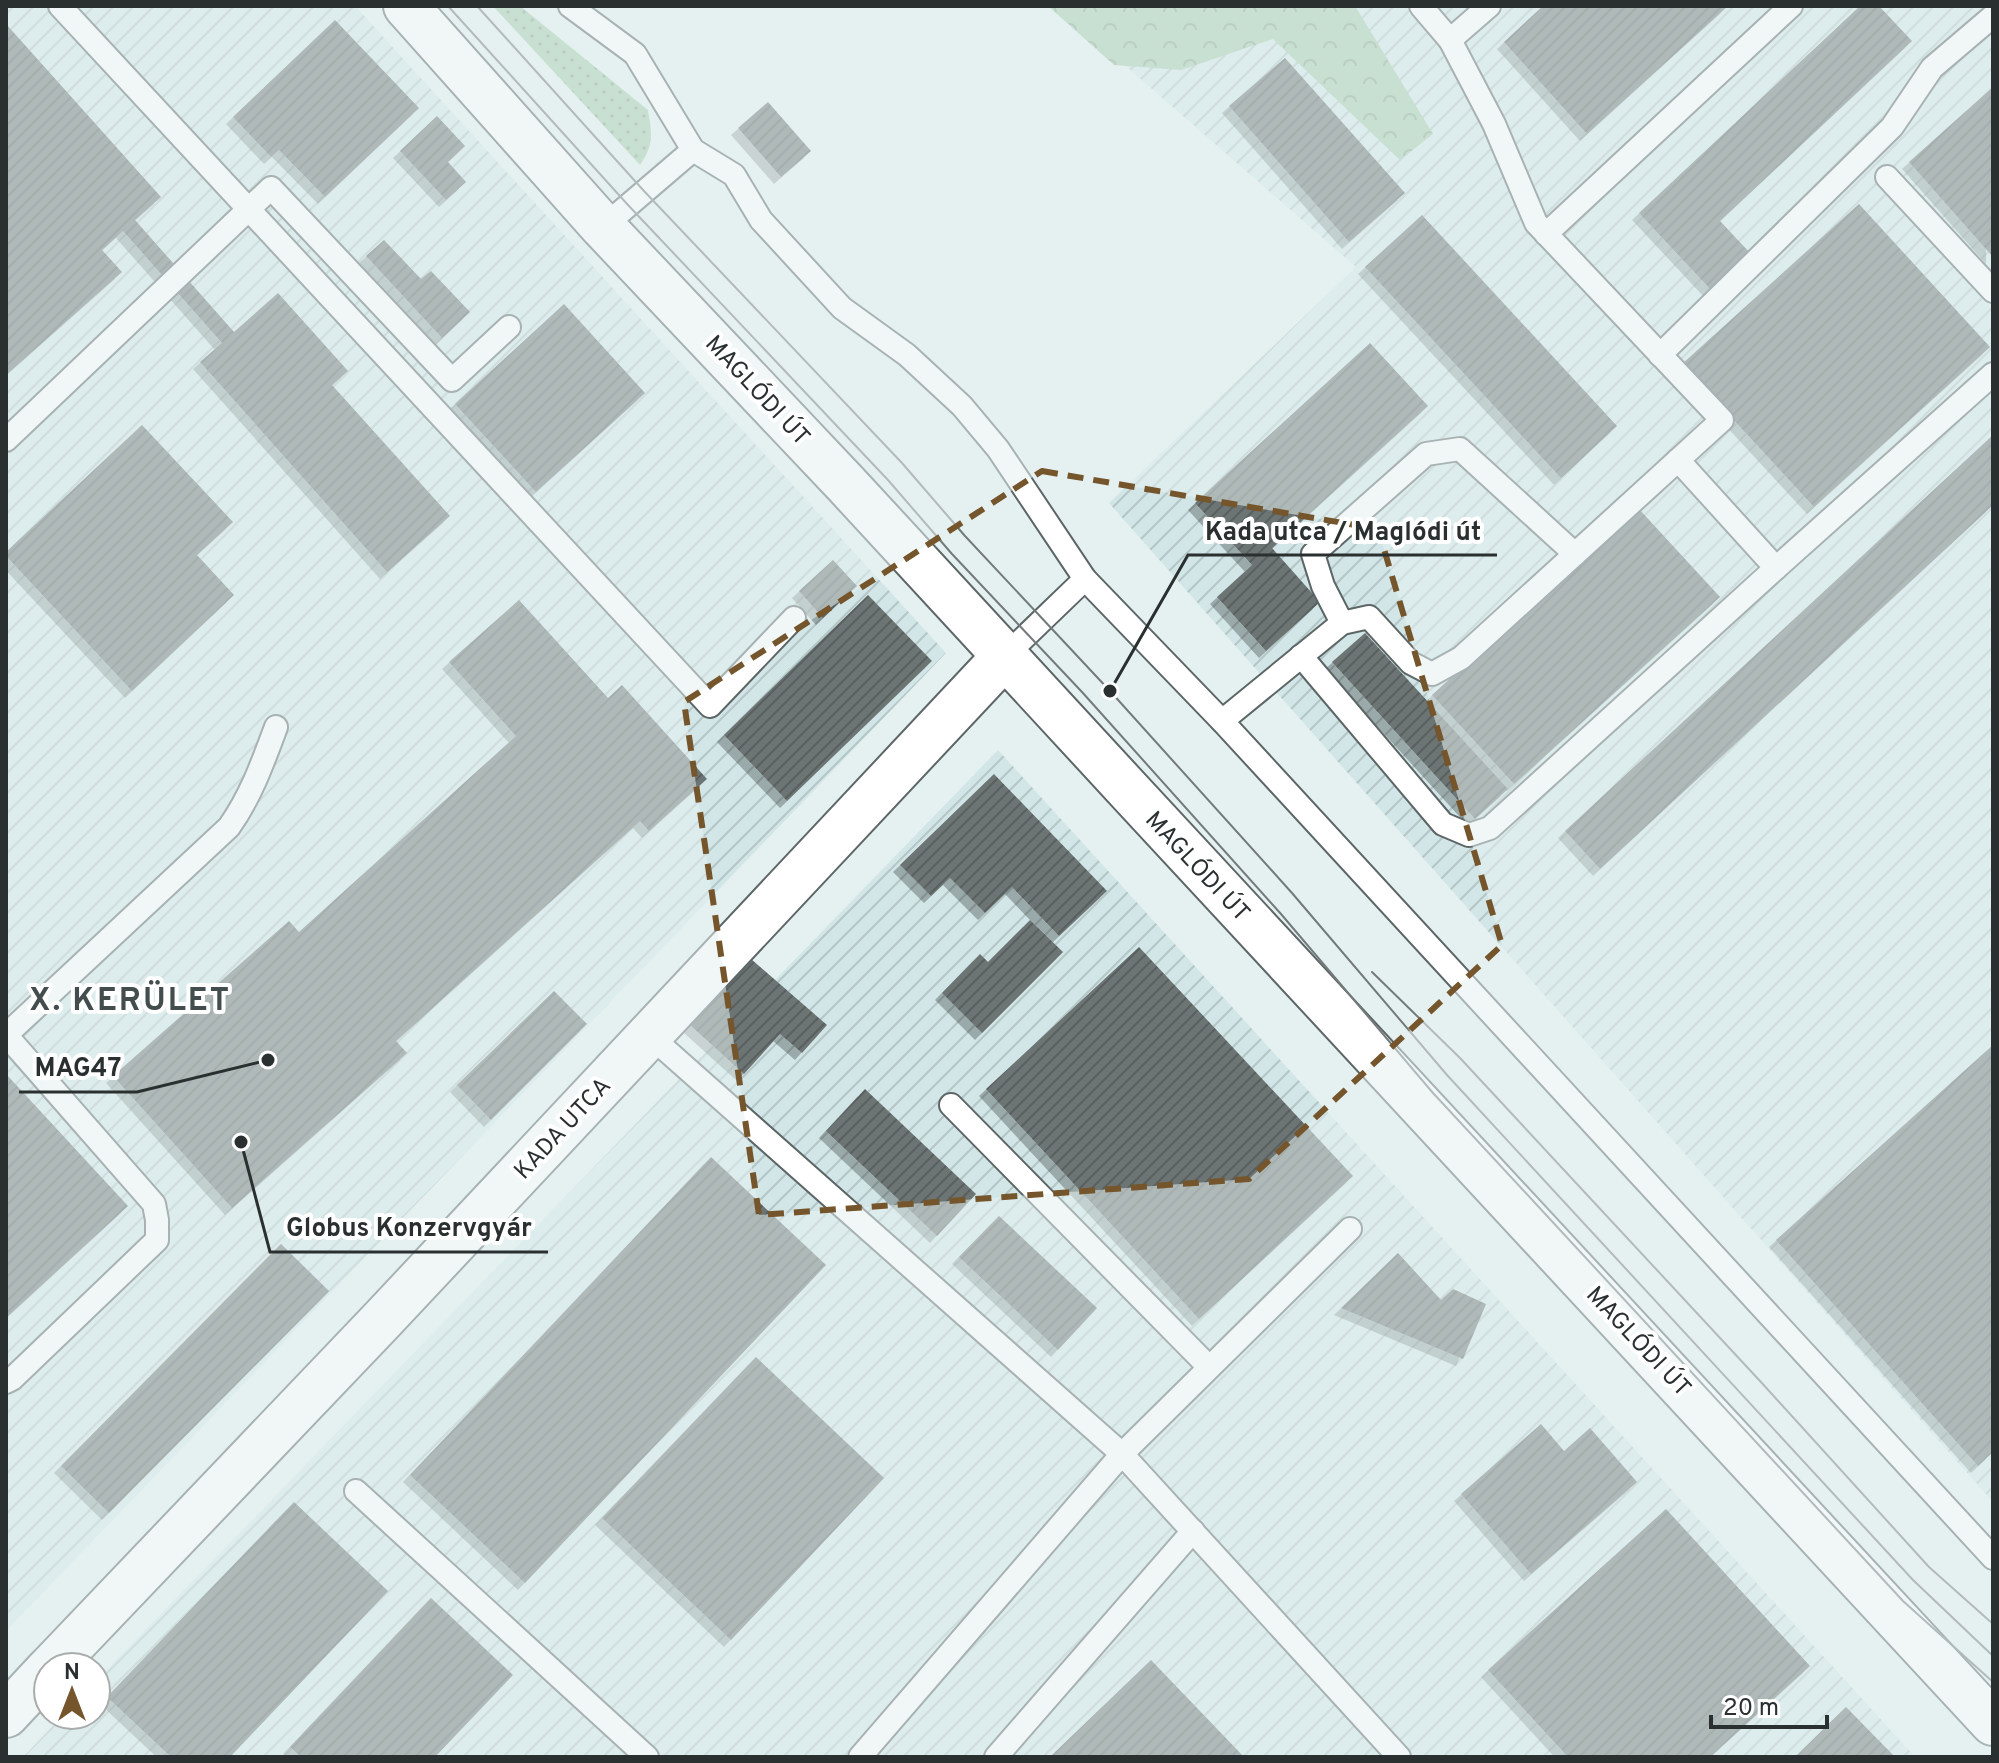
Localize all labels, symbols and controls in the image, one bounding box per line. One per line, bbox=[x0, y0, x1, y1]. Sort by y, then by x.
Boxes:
street label: MAGLÓDI ÚT bbox=[698, 328, 817, 453]
callout: Kada utca / Maglódi út bbox=[1188, 505, 1497, 555]
text: Kada utca / Maglódi út bbox=[1205, 517, 1481, 550]
street label: MAGLÓDI ÚT bbox=[1138, 804, 1257, 929]
district label: X. KERÜLET bbox=[29, 980, 231, 1022]
callout: MAG47 bbox=[19, 1042, 137, 1092]
text: MAG47 bbox=[35, 1053, 121, 1086]
street label: KADA UTCA bbox=[509, 1072, 618, 1187]
callout: Globus Konzervgyár bbox=[270, 1202, 548, 1252]
text: Globus Konzervgyár bbox=[286, 1213, 532, 1246]
street label: MAGLÓDI ÚT bbox=[1579, 1279, 1698, 1404]
north arrow bbox=[32, 1651, 112, 1731]
text: N bbox=[64, 1660, 80, 1687]
scale bar bbox=[1711, 1679, 1827, 1729]
text: 20 m bbox=[1723, 1694, 1779, 1724]

